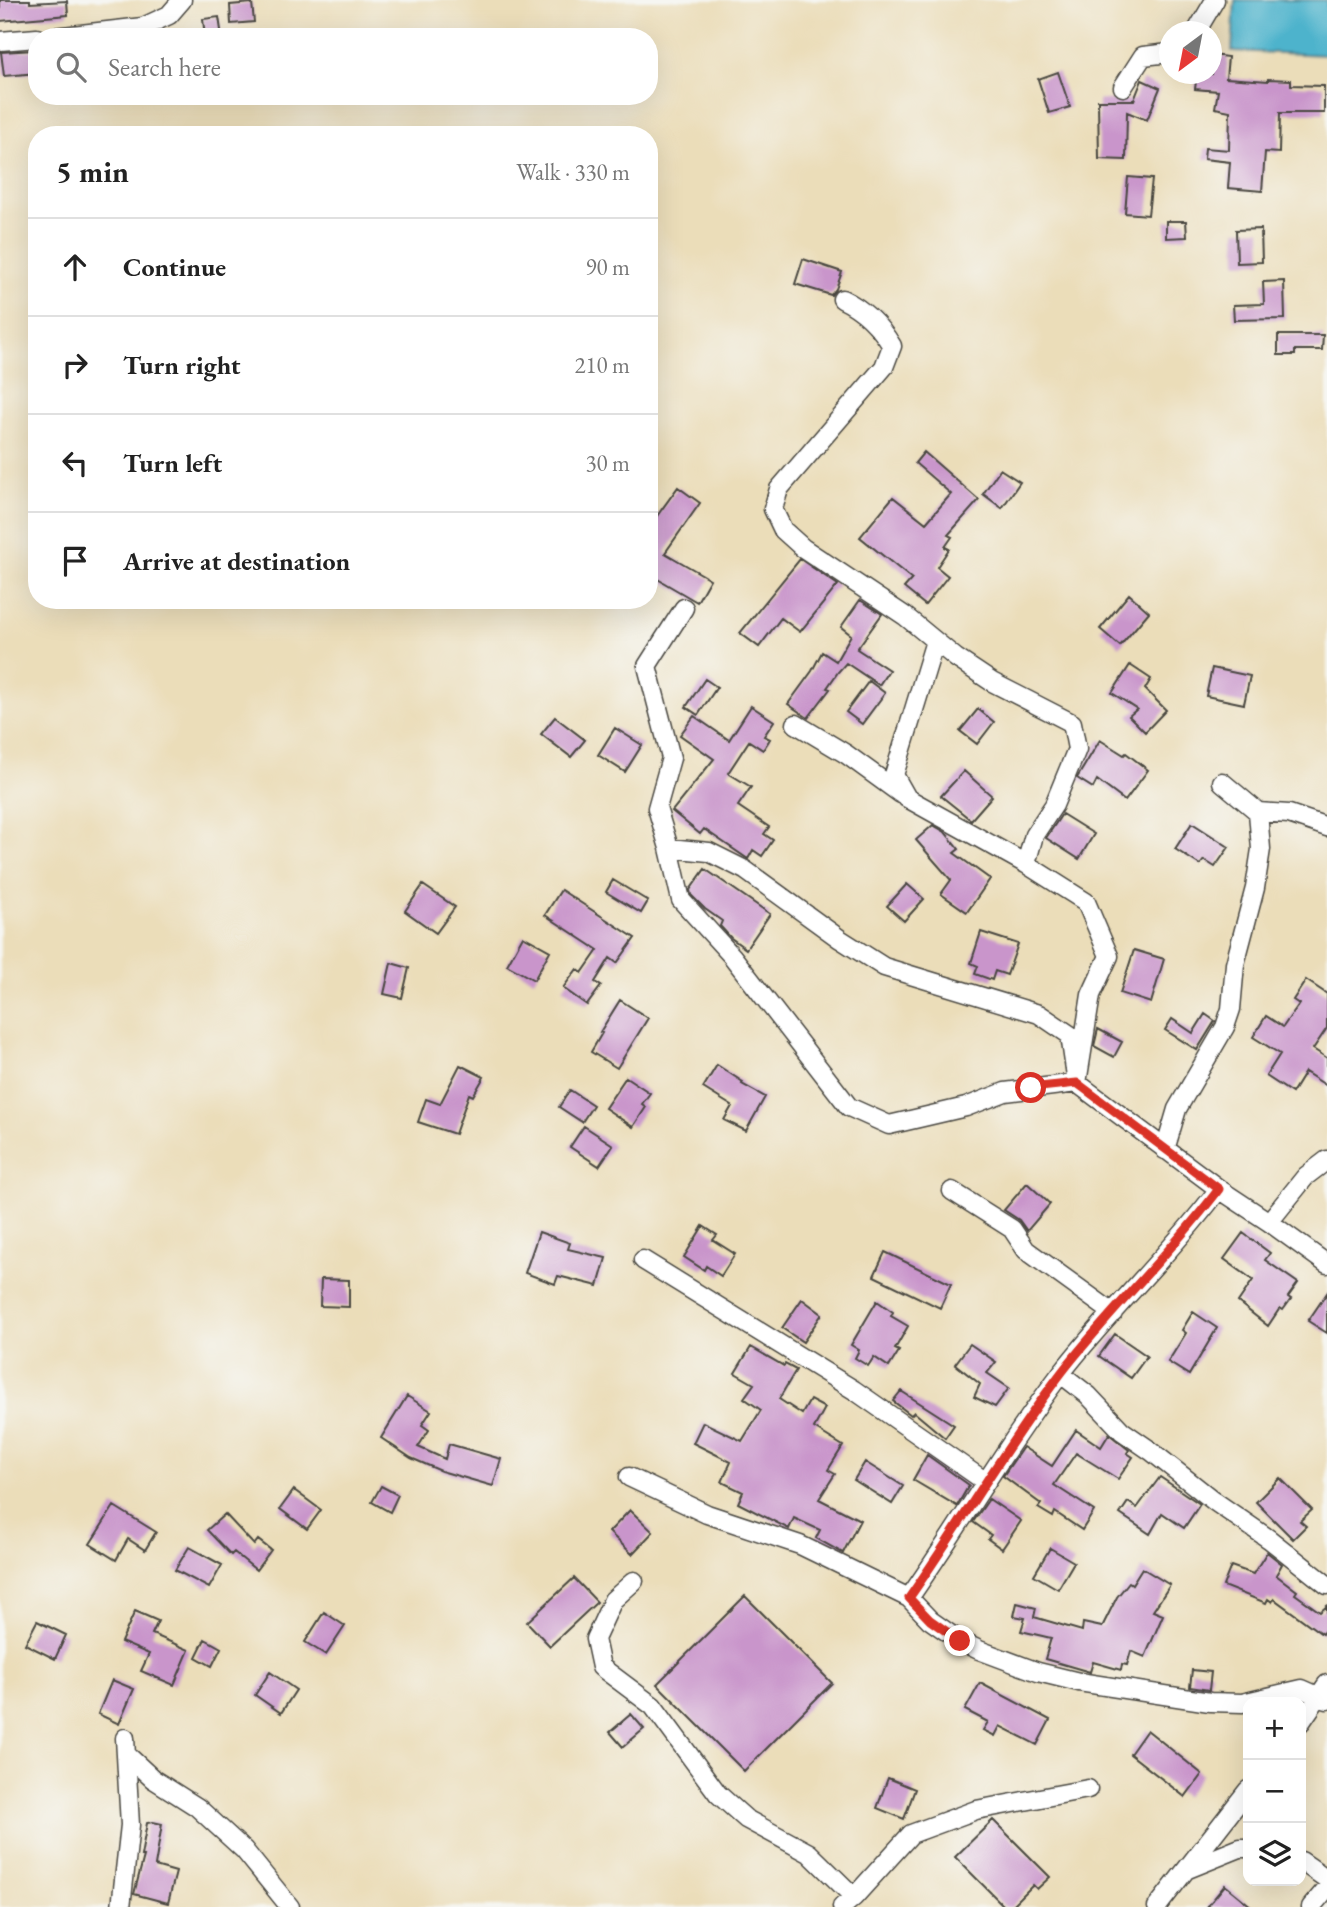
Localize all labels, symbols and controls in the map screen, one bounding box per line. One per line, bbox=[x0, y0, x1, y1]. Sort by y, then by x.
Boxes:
north arrow bbox=[1159, 21, 1222, 84]
search box bbox=[28, 28, 658, 105]
icon: search bbox=[52, 48, 90, 86]
text: Search here bbox=[108, 50, 221, 84]
text: 5 min bbox=[56, 152, 129, 191]
text: Walk · 330 m bbox=[516, 157, 630, 187]
icon: ahead bbox=[56, 248, 94, 286]
text: Continue bbox=[123, 250, 226, 284]
text: 90 m bbox=[585, 252, 630, 282]
icon: right bbox=[56, 346, 94, 384]
text: Turn right bbox=[123, 348, 241, 382]
text: 210 m bbox=[574, 350, 630, 380]
icon: left bbox=[56, 444, 94, 482]
text: Turn left bbox=[123, 446, 222, 480]
text: 30 m bbox=[585, 448, 630, 478]
icon: arrive bbox=[56, 542, 94, 580]
text: Arrive at destination bbox=[123, 544, 350, 578]
route start bbox=[1015, 1072, 1046, 1103]
route end bbox=[944, 1625, 975, 1656]
map controls bbox=[1243, 1697, 1306, 1886]
button: + bbox=[1243, 1697, 1306, 1760]
button: − bbox=[1243, 1760, 1306, 1823]
button: layers bbox=[1243, 1823, 1306, 1886]

